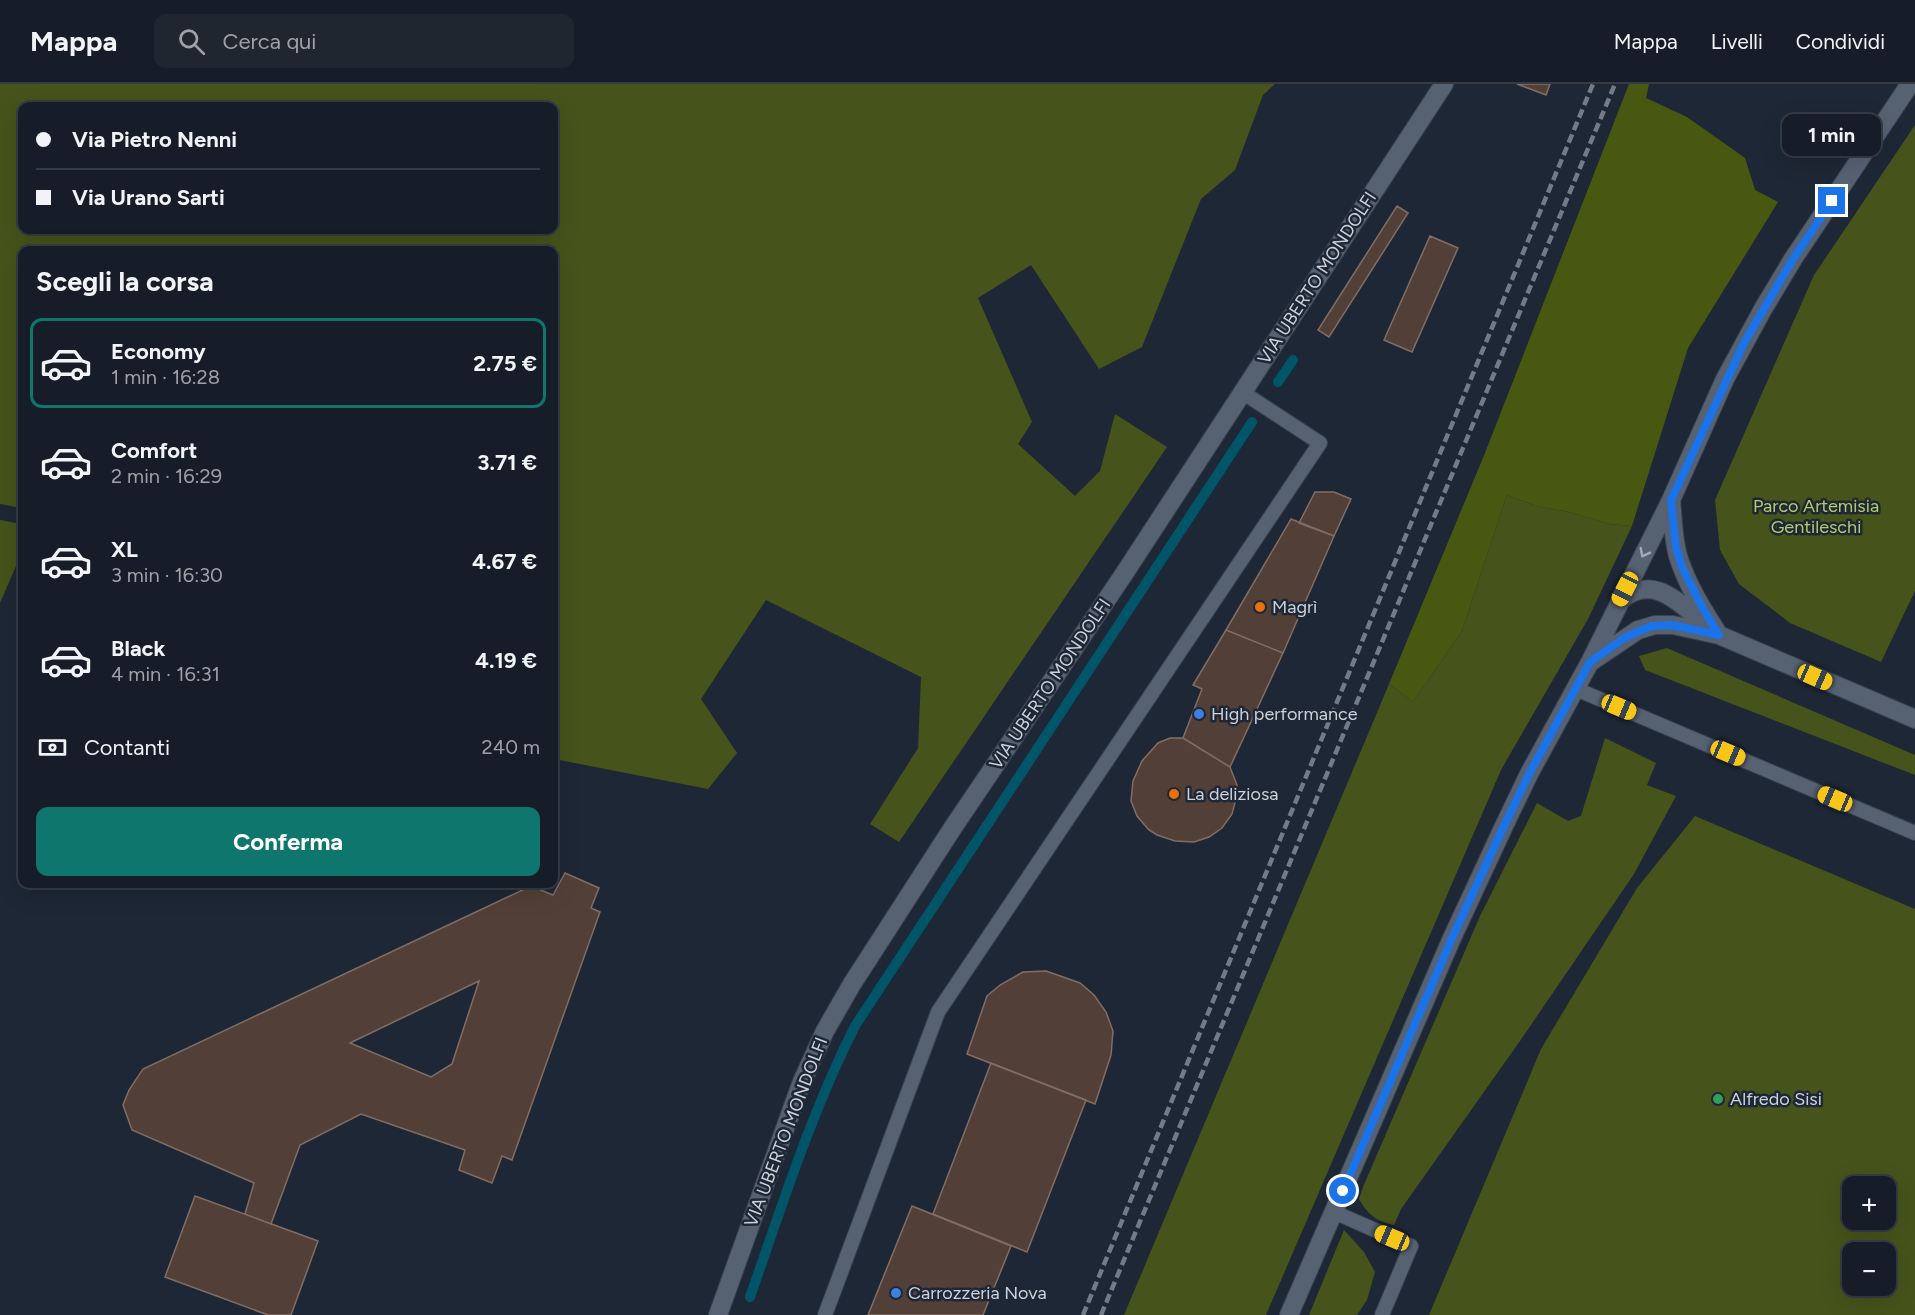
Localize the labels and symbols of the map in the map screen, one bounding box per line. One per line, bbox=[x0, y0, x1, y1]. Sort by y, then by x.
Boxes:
callout: 1 min bbox=[1782, 114, 1882, 156]
route end bbox=[1818, 187, 1845, 214]
street label: VIA UBERTO MONDOLFI bbox=[1253, 188, 1381, 368]
park label: Parco Artemisia Gentileschi bbox=[1753, 495, 1879, 538]
one-way arrow bbox=[1640, 546, 1651, 557]
car bbox=[1609, 569, 1641, 609]
street label: VIA UBERTO MONDOLFI bbox=[985, 594, 1115, 774]
place label: Magrì bbox=[1272, 596, 1317, 618]
marker: Magrì bbox=[1253, 600, 1267, 614]
car bbox=[1795, 661, 1835, 693]
car bbox=[1599, 692, 1639, 722]
place label: High performance bbox=[1211, 703, 1358, 725]
marker: High performance bbox=[1192, 707, 1206, 721]
car bbox=[1708, 738, 1748, 768]
place label: La deliziosa bbox=[1186, 783, 1279, 805]
car bbox=[1815, 784, 1855, 814]
marker: La deliziosa bbox=[1167, 787, 1181, 801]
street label: VIA UBERTO MONDOLFI bbox=[740, 1034, 832, 1230]
place label: Alfredo Sisi bbox=[1730, 1088, 1822, 1110]
marker: Alfredo Sisi bbox=[1711, 1092, 1725, 1106]
route start bbox=[1329, 1177, 1356, 1204]
car bbox=[1372, 1223, 1412, 1253]
place label: Carrozzeria Nova bbox=[908, 1282, 1047, 1304]
marker: Carrozzeria Nova bbox=[889, 1286, 903, 1300]

